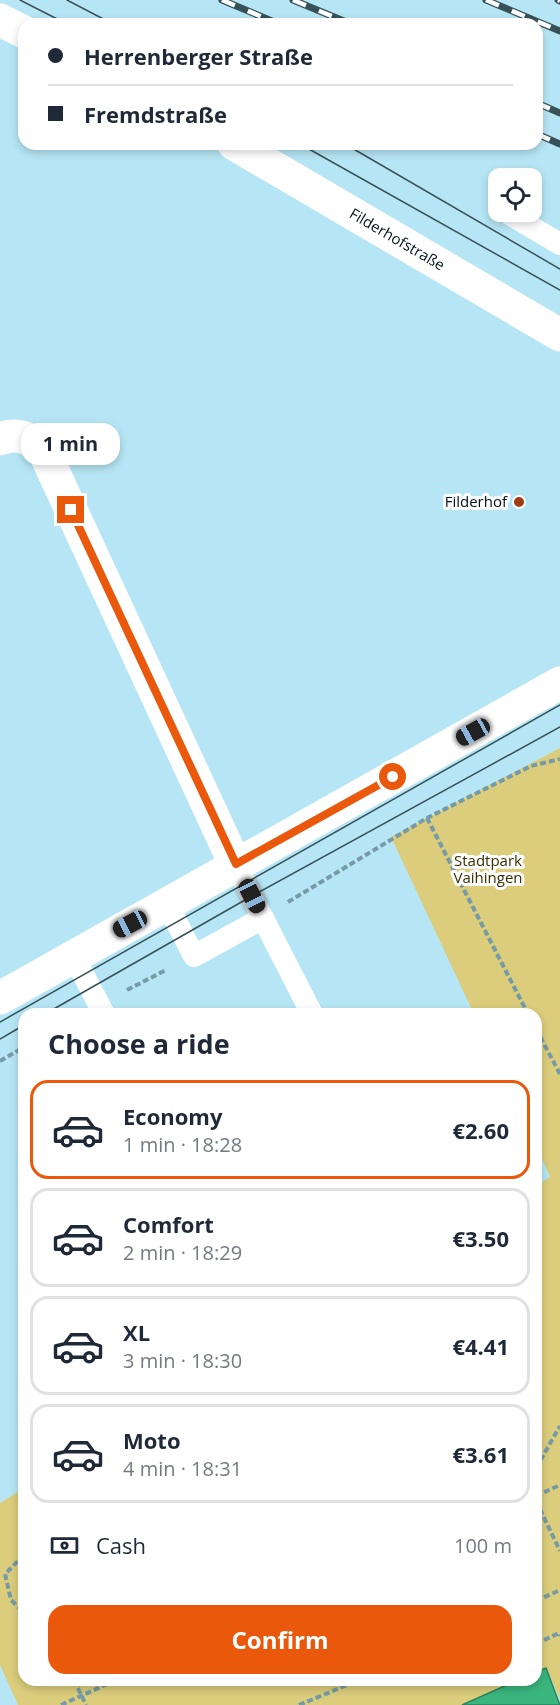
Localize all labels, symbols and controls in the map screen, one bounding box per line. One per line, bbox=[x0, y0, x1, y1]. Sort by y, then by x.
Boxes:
text: Herrenberger Straße bbox=[84, 41, 313, 71]
text: Fremdstraße bbox=[84, 99, 227, 129]
map controls bbox=[488, 168, 542, 222]
button: locate bbox=[488, 168, 542, 222]
street label: Filderhofstraße bbox=[346, 203, 449, 274]
callout: 1 min bbox=[22, 423, 121, 465]
text: 1 min bbox=[43, 430, 98, 457]
place label: Filderhof bbox=[445, 491, 508, 511]
marker: Filderhof bbox=[512, 495, 526, 509]
route end bbox=[57, 496, 84, 523]
car bbox=[453, 715, 493, 749]
route start bbox=[379, 763, 406, 790]
park label: Stadtpark Vaihingen bbox=[453, 850, 523, 887]
car bbox=[236, 876, 268, 916]
car bbox=[110, 908, 150, 940]
text: Choose a ride bbox=[48, 1025, 230, 1062]
text: Economy bbox=[123, 1101, 222, 1131]
icon: car bbox=[51, 1103, 105, 1157]
text: €2.60 bbox=[452, 1115, 509, 1145]
text: 1 min · 18:28 bbox=[123, 1131, 242, 1158]
text: Comfort bbox=[123, 1209, 214, 1239]
icon: car bbox=[51, 1211, 105, 1265]
text: €3.50 bbox=[452, 1223, 509, 1253]
text: 2 min · 18:29 bbox=[123, 1239, 242, 1266]
text: XL bbox=[123, 1317, 150, 1347]
icon: car bbox=[51, 1319, 105, 1373]
text: €4.41 bbox=[452, 1331, 509, 1361]
text: 3 min · 18:30 bbox=[123, 1347, 242, 1374]
text: Moto bbox=[123, 1425, 181, 1455]
icon: car bbox=[51, 1427, 105, 1481]
text: €3.61 bbox=[452, 1439, 509, 1469]
text: 4 min · 18:31 bbox=[123, 1455, 242, 1482]
icon: cash bbox=[48, 1529, 81, 1562]
text: Cash bbox=[96, 1530, 146, 1560]
text: 100 m bbox=[454, 1532, 512, 1559]
button: Confirm bbox=[48, 1605, 512, 1674]

